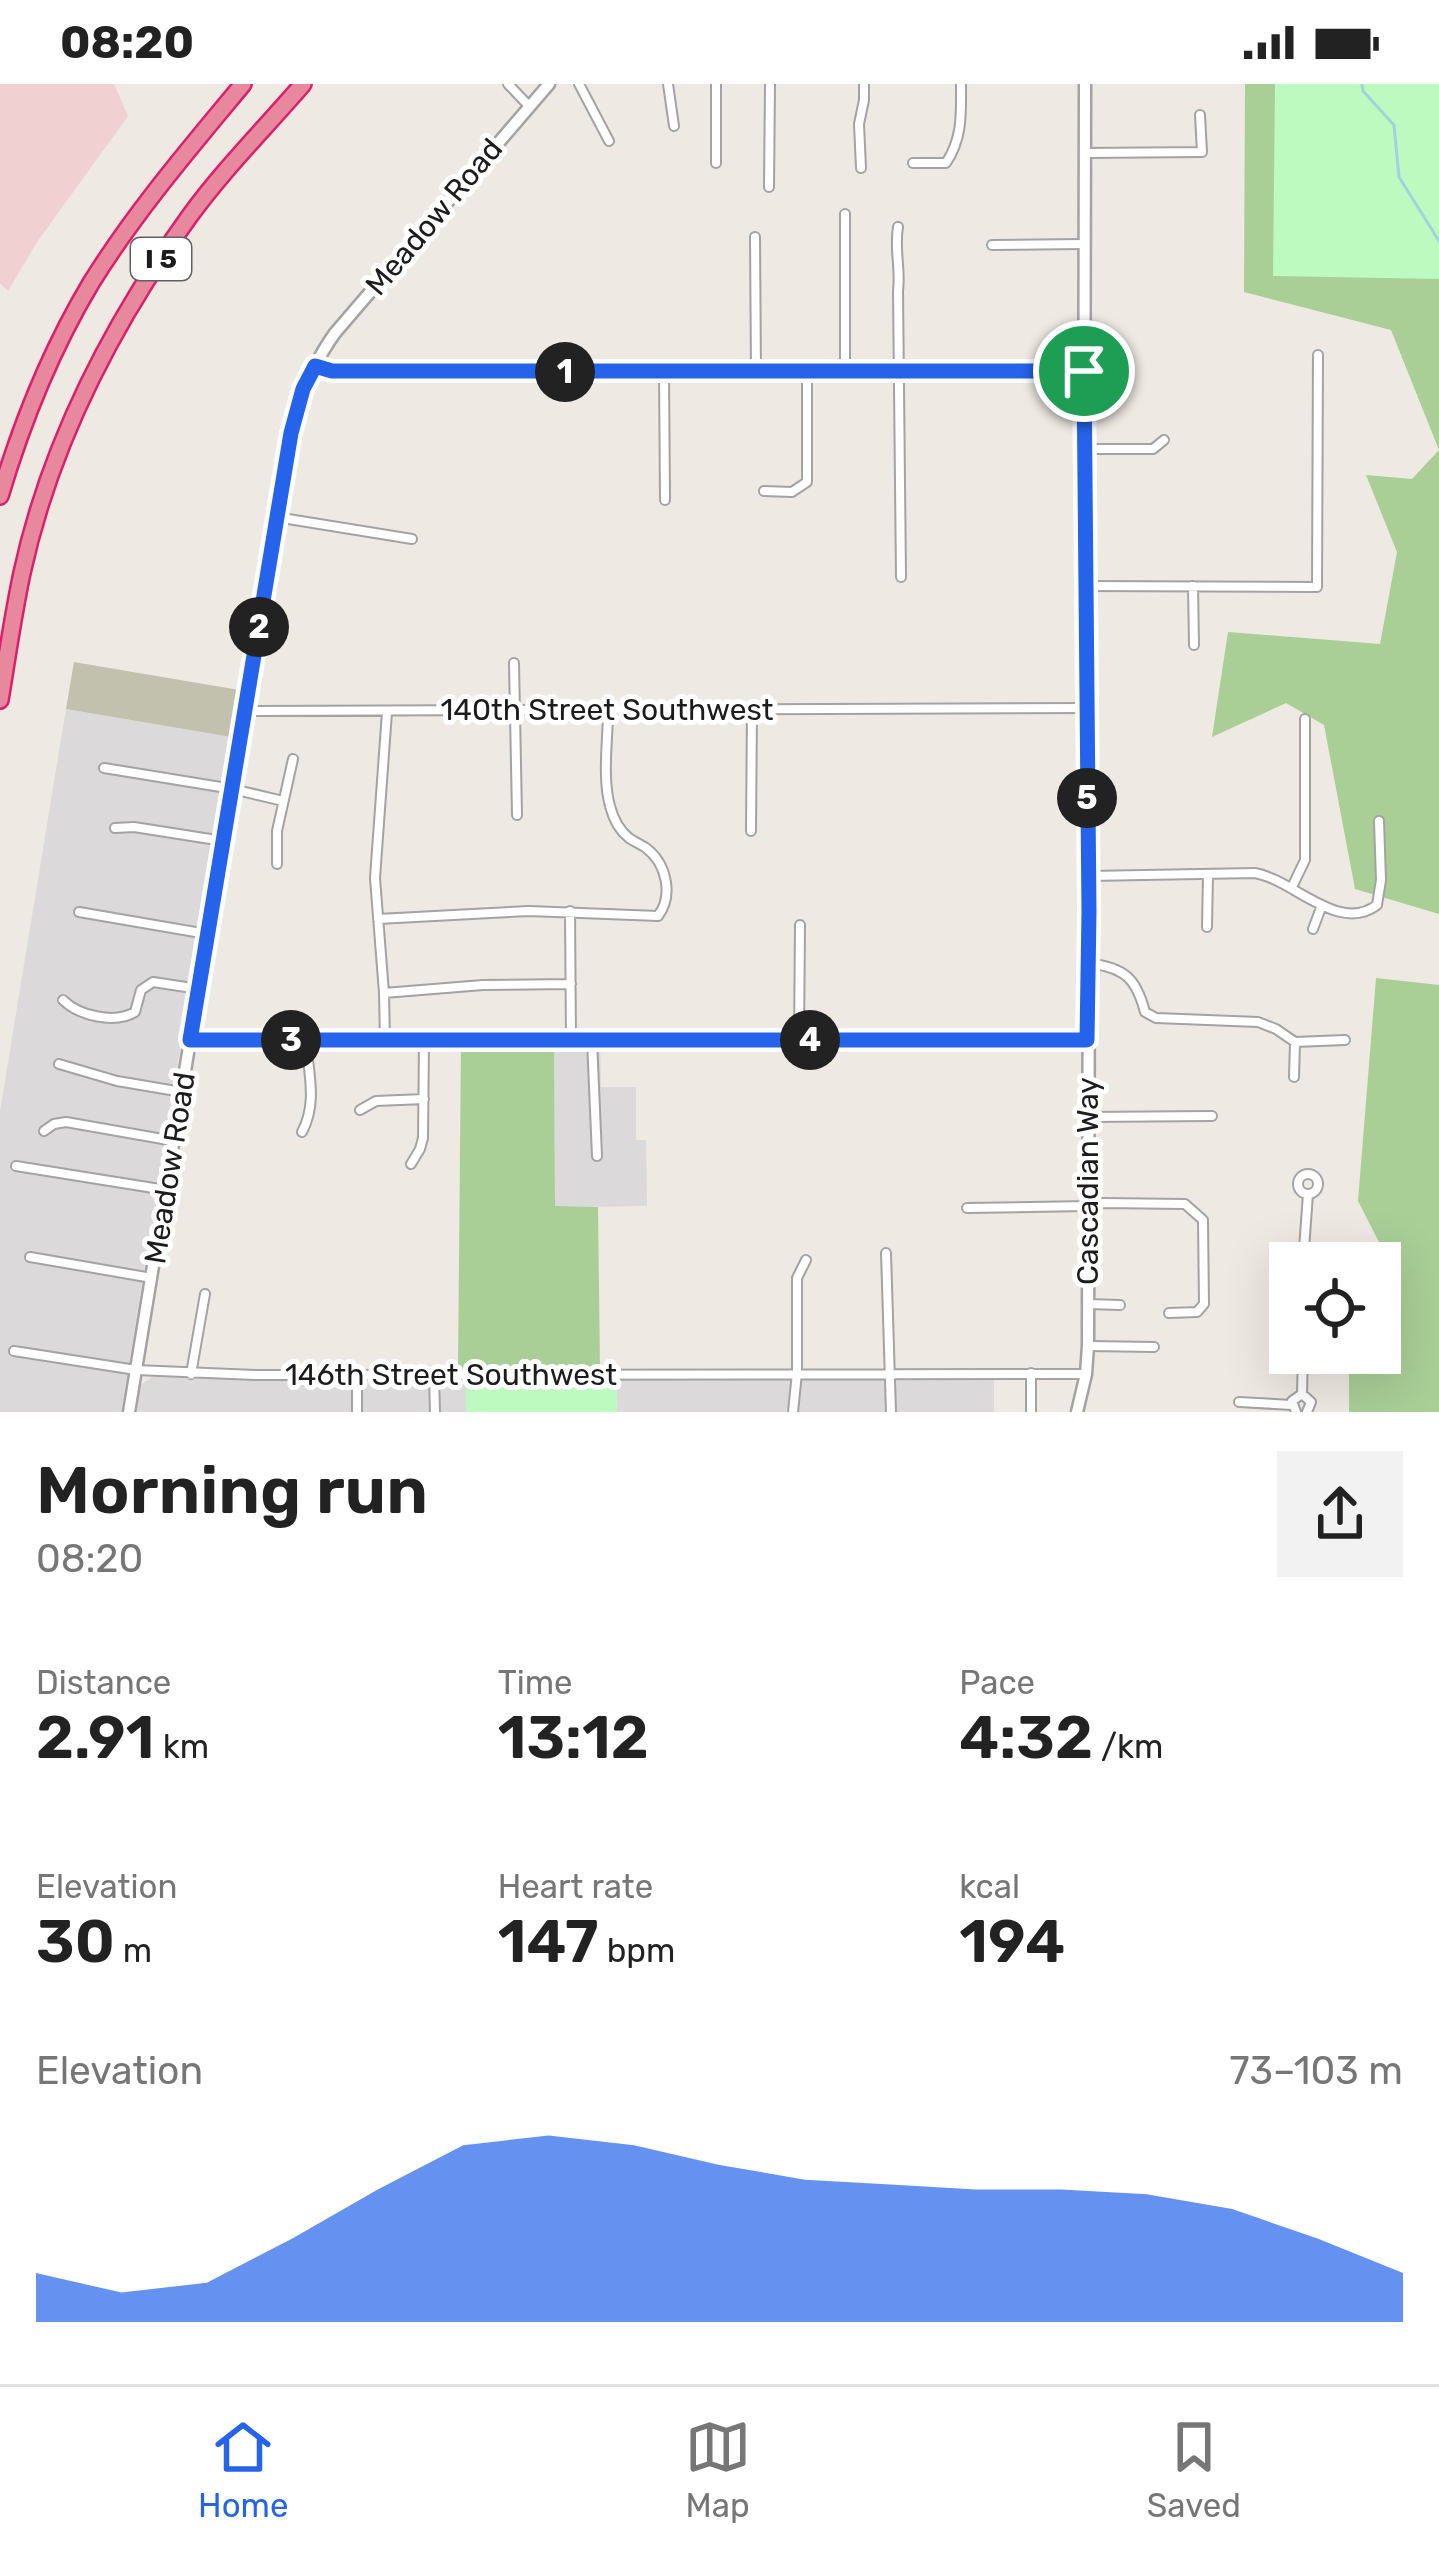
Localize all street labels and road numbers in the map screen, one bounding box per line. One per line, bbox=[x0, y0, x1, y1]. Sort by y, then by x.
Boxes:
street label: Meadow Road bbox=[358, 131, 510, 303]
road number: I 5 bbox=[131, 238, 191, 280]
street label: 140th Street Southwest bbox=[440, 692, 774, 728]
street label: Meadow Road bbox=[137, 1070, 203, 1266]
street label: Cascadian Way bbox=[1070, 1077, 1106, 1285]
street label: 146th Street Southwest bbox=[285, 1357, 617, 1393]

